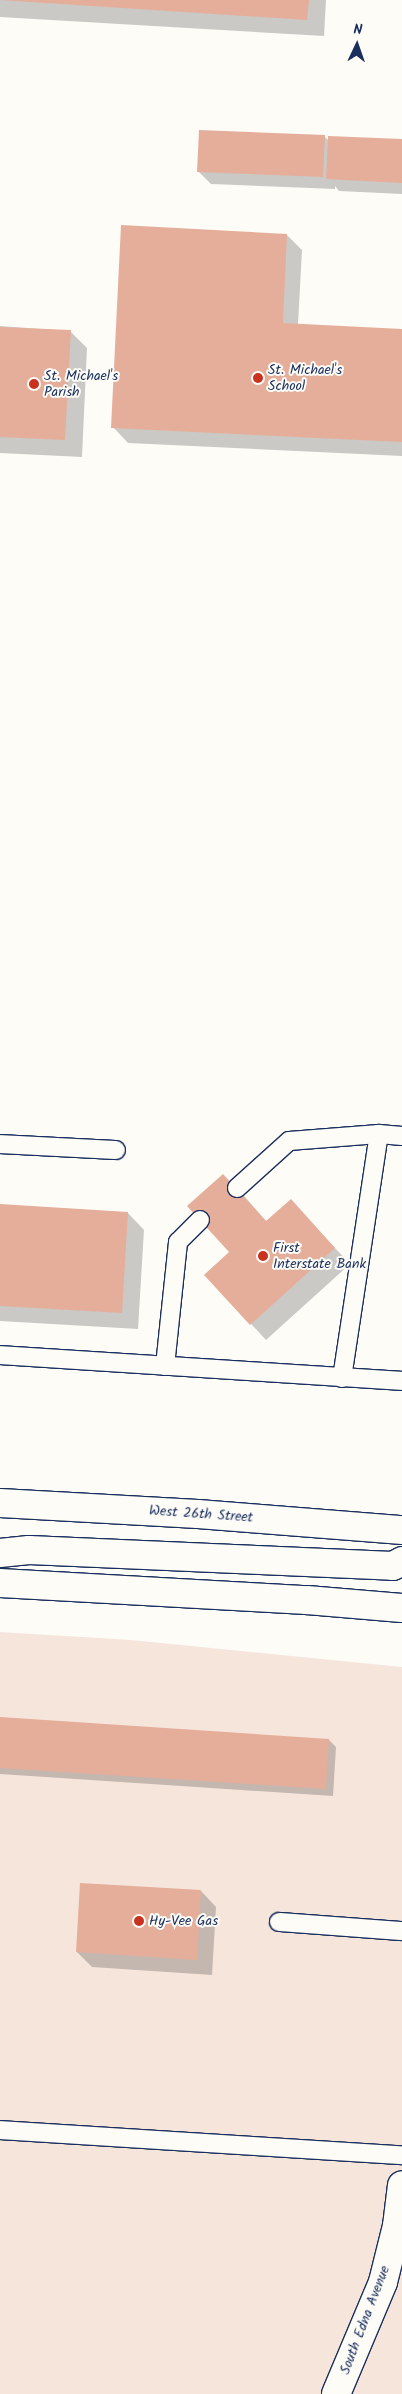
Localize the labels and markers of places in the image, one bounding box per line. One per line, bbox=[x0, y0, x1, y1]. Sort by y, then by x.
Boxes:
place label: St. Michael's School bbox=[268, 362, 342, 394]
place label: St. Michael's Parish bbox=[44, 368, 118, 401]
marker: St. Michael's School bbox=[252, 372, 264, 384]
marker: St. Michael's Parish bbox=[28, 378, 40, 390]
place label: First Interstate Bank bbox=[273, 1240, 366, 1272]
marker: First Interstate Bank bbox=[257, 1250, 269, 1262]
place label: Hy-Vee Gas bbox=[149, 1913, 218, 1929]
marker: Hy-Vee Gas bbox=[133, 1915, 145, 1927]

